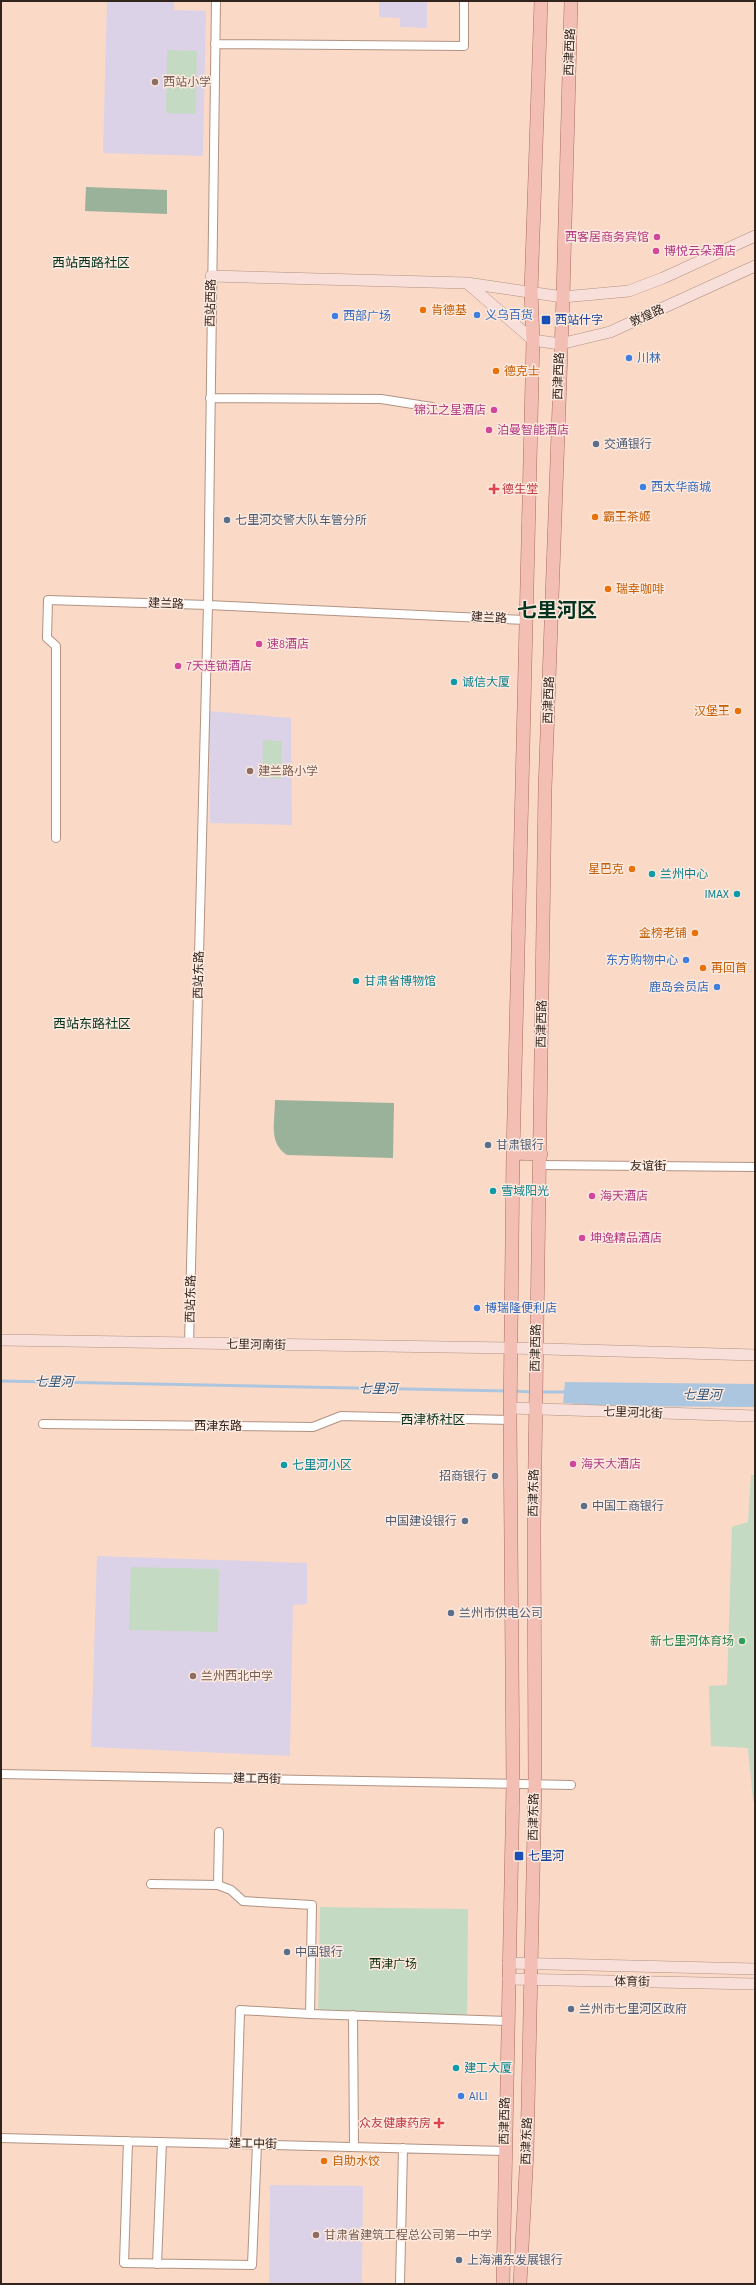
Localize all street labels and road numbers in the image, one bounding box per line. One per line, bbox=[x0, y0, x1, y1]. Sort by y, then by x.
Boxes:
street label: 西津西路 bbox=[561, 28, 579, 76]
street label: 西站西路 bbox=[202, 279, 220, 327]
street label: 敦煌路 bbox=[627, 301, 667, 331]
street label: 西津西路 bbox=[550, 352, 568, 400]
street label: 建兰路 bbox=[148, 595, 184, 613]
street label: 建兰路 bbox=[471, 609, 507, 627]
street label: 西津西路 bbox=[540, 676, 558, 724]
street label: 西站东路 bbox=[190, 951, 208, 999]
street label: 西津西路 bbox=[533, 1000, 551, 1048]
street label: 友谊街 bbox=[630, 1158, 666, 1175]
street label: 西站东路 bbox=[182, 1275, 200, 1323]
street label: 西津西路 bbox=[527, 1324, 545, 1372]
street label: 七里河南街 bbox=[226, 1336, 286, 1354]
street label: 七里河北街 bbox=[603, 1403, 663, 1423]
street label: 西津东路 bbox=[194, 1418, 242, 1435]
street label: 西津东路 bbox=[525, 1469, 543, 1517]
street label: 建工西街 bbox=[233, 1770, 281, 1788]
street label: 西津东路 bbox=[525, 1793, 543, 1841]
street label: 体育街 bbox=[614, 1973, 650, 1991]
street label: 西津西路 bbox=[496, 2097, 514, 2145]
street label: 西津东路 bbox=[518, 2117, 536, 2165]
street label: 建工中街 bbox=[229, 2135, 277, 2153]

